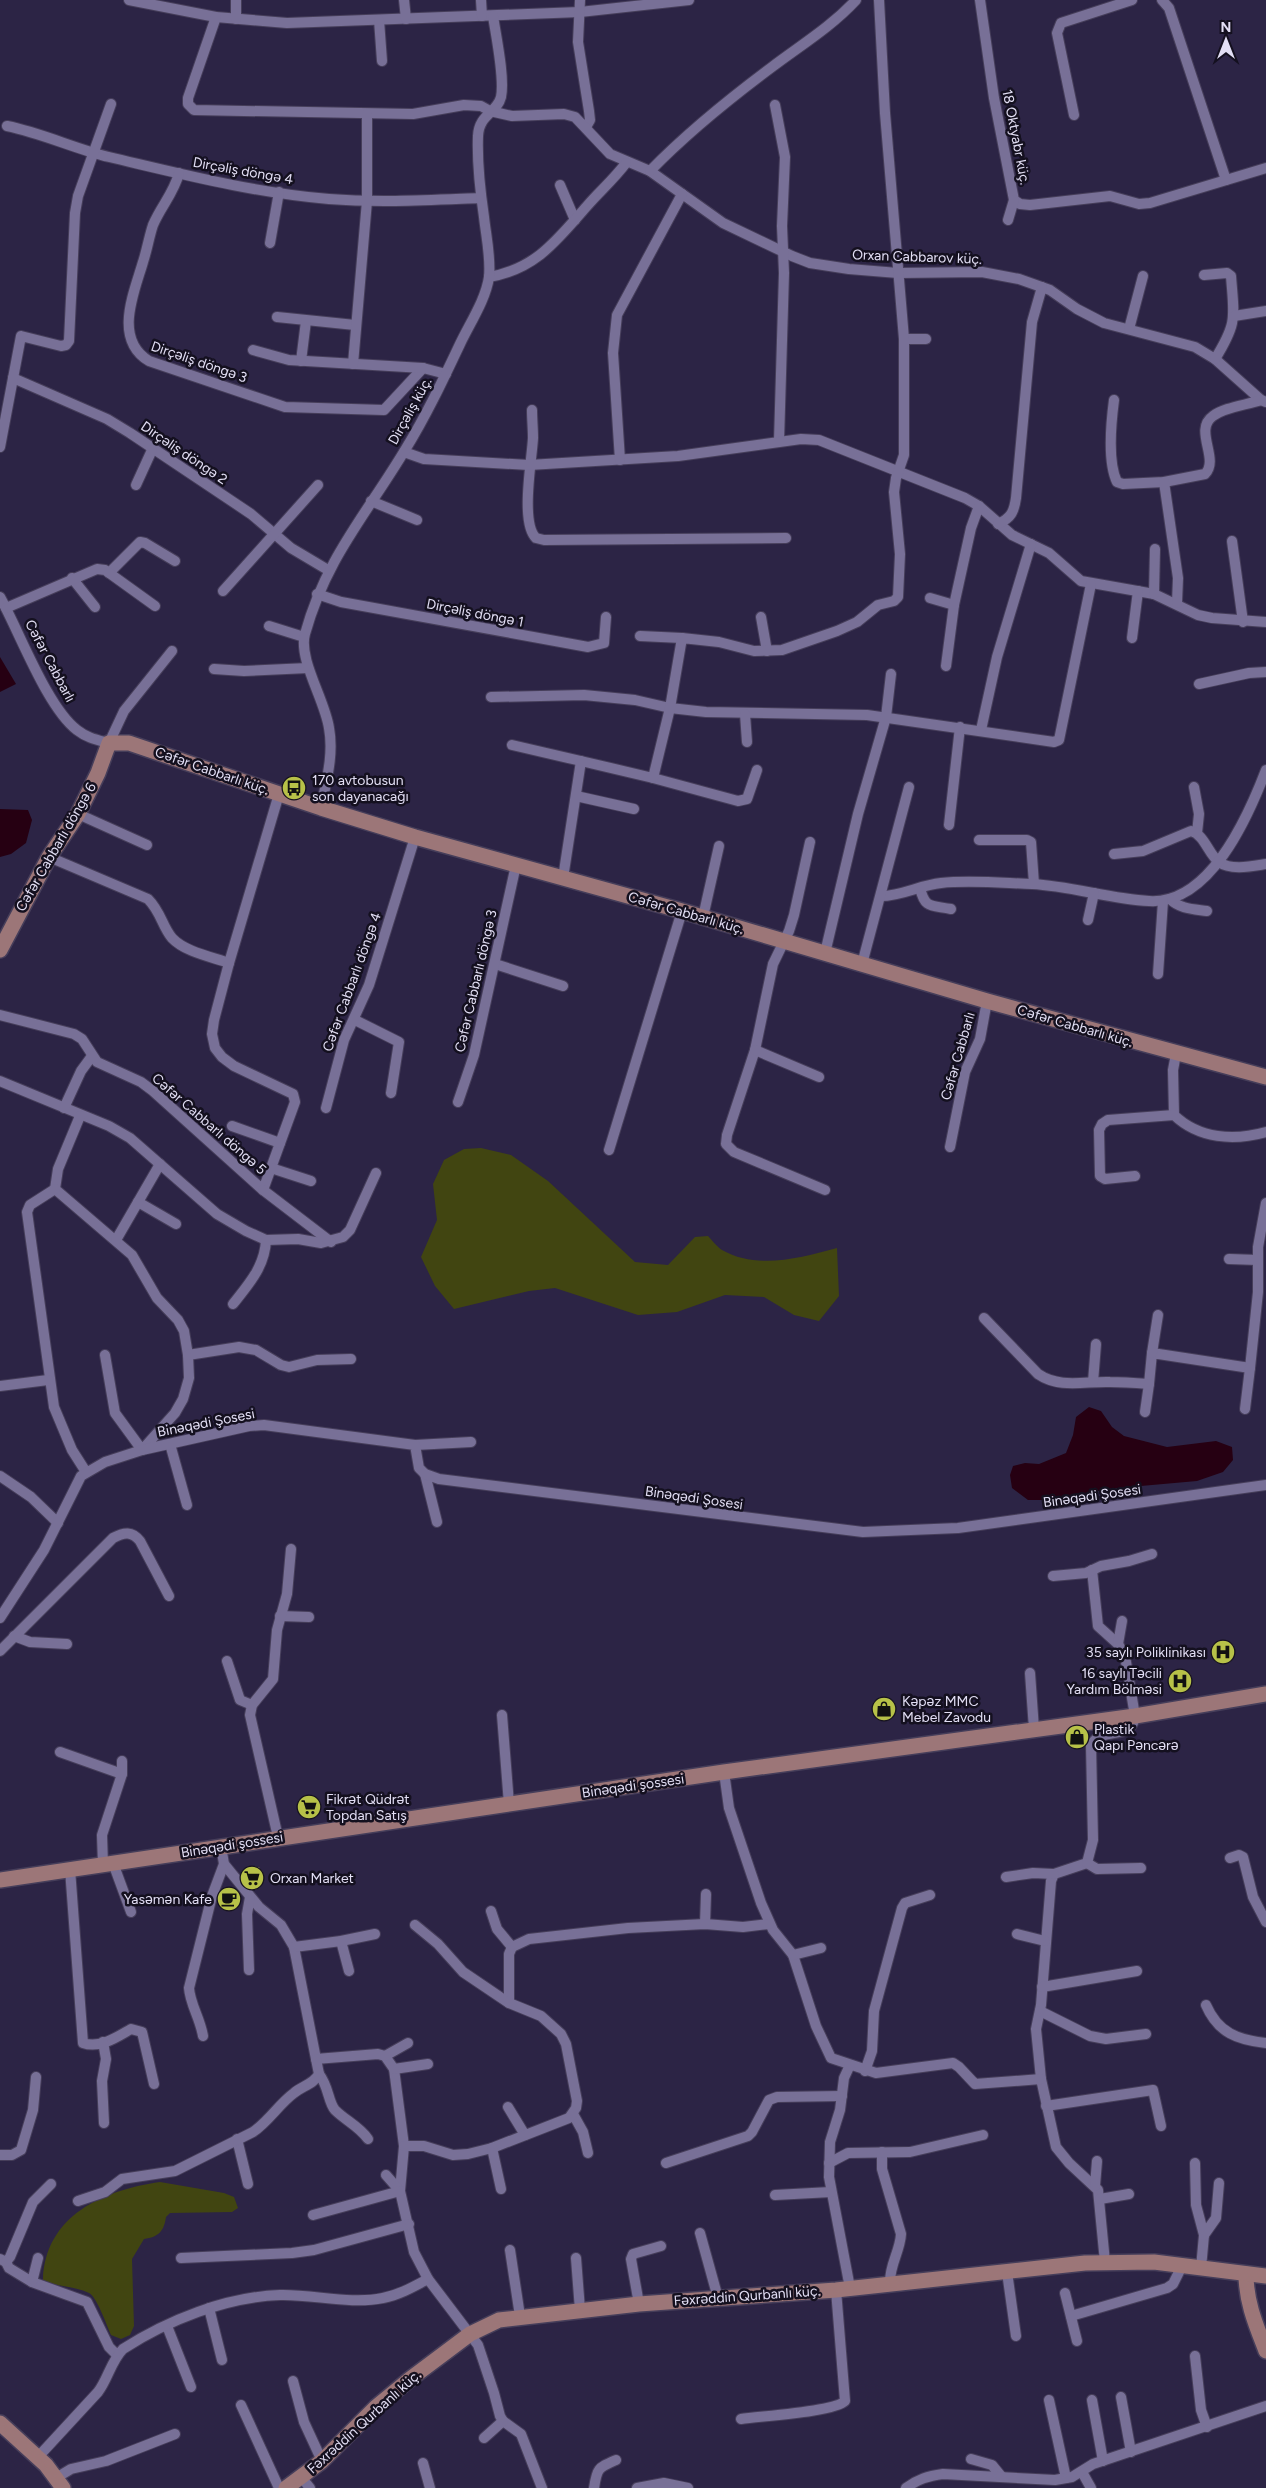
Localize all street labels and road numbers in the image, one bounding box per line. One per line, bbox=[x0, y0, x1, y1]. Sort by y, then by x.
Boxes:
street label: 18 Oktyabr küç. bbox=[998, 88, 1034, 186]
street label: Dirçəliş döngə 4 bbox=[191, 154, 295, 188]
street label: Orxan Cabbarov küç. bbox=[852, 246, 982, 268]
street label: Dirçəliş döngə 3 bbox=[149, 338, 249, 386]
street label: Dirçəliş küç. bbox=[385, 374, 436, 448]
street label: Dirçəliş döngə 2 bbox=[137, 418, 231, 488]
street label: Dirçəliş döngə 1 bbox=[425, 595, 525, 631]
street label: Cəfər Cabbarlı bbox=[21, 617, 79, 705]
street label: Cəfər Cabbarlı küç. bbox=[153, 744, 271, 799]
street label: Cəfər Cabbarlı döngə 6 bbox=[12, 780, 100, 914]
street label: Cəfər Cabbarlı küç. bbox=[626, 888, 746, 938]
street label: Cəfər Cabbarlı döngə 3 bbox=[451, 908, 501, 1054]
street label: Cəfər Cabbarlı döngə 4 bbox=[319, 910, 385, 1054]
street label: Cəfər Cabbarlı küç. bbox=[1015, 1001, 1135, 1051]
street label: Cəfər Cabbarlı bbox=[937, 1010, 979, 1102]
street label: Cəfər Cabbarlı döngə 5 bbox=[148, 1070, 270, 1178]
street label: Binəqədi Şosesi bbox=[156, 1405, 256, 1441]
street label: Binəqədi Şosesi bbox=[1042, 1481, 1142, 1511]
street label: Binəqədi Şosesi bbox=[644, 1483, 744, 1513]
street label: Binəqədi şossesi bbox=[581, 1770, 685, 1802]
street label: Binəqədi şossesi bbox=[180, 1829, 284, 1861]
street label: Fəxrəddin Qurbanlı küç. bbox=[673, 2282, 821, 2310]
street label: Fəxrəddin Qurbanlı küç. bbox=[304, 2366, 424, 2477]

